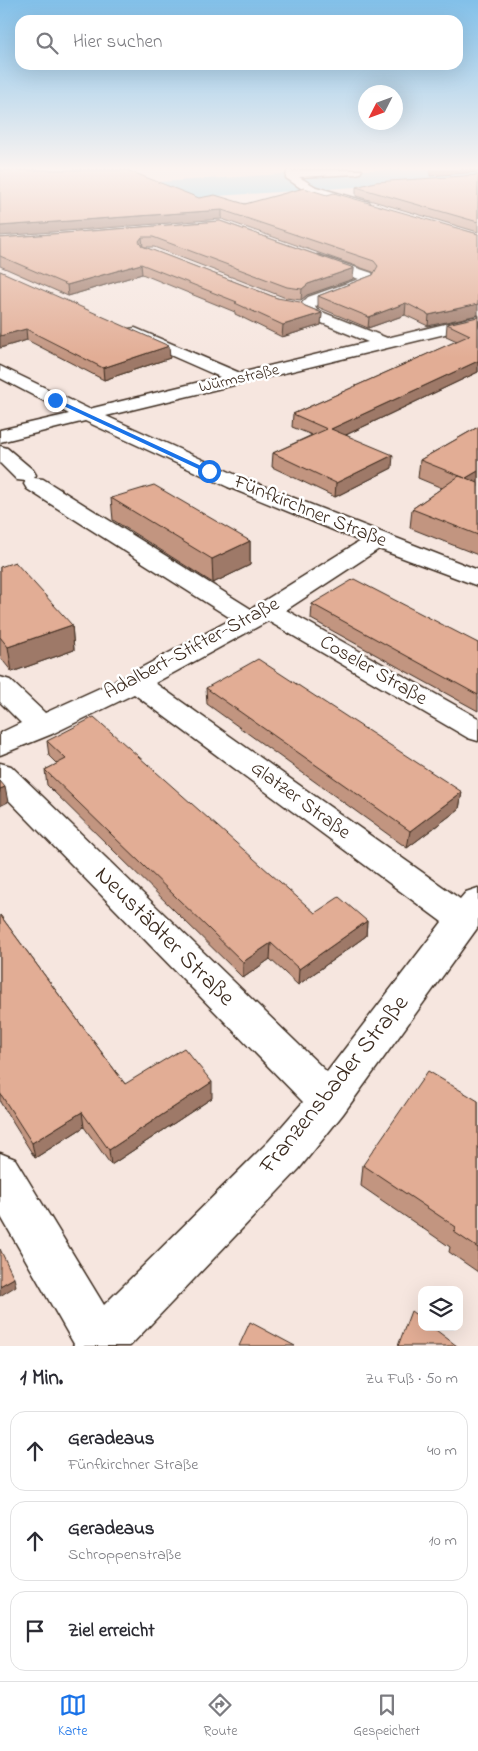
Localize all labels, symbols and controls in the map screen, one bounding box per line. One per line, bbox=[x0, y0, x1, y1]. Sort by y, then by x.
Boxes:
search box bbox=[15, 15, 463, 70]
icon: search bbox=[33, 29, 61, 57]
text: Hier suchen bbox=[73, 29, 162, 56]
north arrow bbox=[358, 85, 403, 130]
street label: Würmstraße bbox=[197, 358, 282, 400]
route end bbox=[44, 389, 67, 412]
route start bbox=[198, 460, 221, 483]
street label: Fünfkirchner Straße bbox=[228, 468, 391, 556]
street label: Adalbert-Stifter-Straße bbox=[99, 590, 285, 707]
street label: Coseler Straße bbox=[314, 628, 432, 714]
street label: Glatzer Straße bbox=[244, 755, 356, 847]
street label: Neustädter Straße bbox=[86, 859, 242, 1015]
street label: Franzensbader Straße bbox=[251, 988, 418, 1183]
map controls bbox=[418, 1286, 463, 1331]
button: layers bbox=[418, 1286, 463, 1331]
text: 1 Min. bbox=[20, 1364, 63, 1394]
text: Zu Fuß · 50 m bbox=[365, 1367, 458, 1391]
text: Geradeaus bbox=[68, 1426, 155, 1453]
icon: ahead bbox=[21, 1437, 49, 1465]
text: 40 m bbox=[427, 1439, 457, 1463]
text: Fünfkirchner Straße bbox=[68, 1453, 198, 1477]
text: Geradeaus bbox=[68, 1516, 155, 1543]
icon: ahead bbox=[21, 1527, 49, 1555]
text: 10 m bbox=[429, 1529, 457, 1553]
text: Schroppenstraße bbox=[68, 1543, 181, 1567]
icon: arrive bbox=[21, 1617, 49, 1645]
text: Ziel erreicht bbox=[68, 1618, 155, 1645]
tab: Karte bbox=[58, 1691, 88, 1742]
tab: Route bbox=[203, 1691, 237, 1742]
tab: Gespeichert bbox=[353, 1691, 420, 1742]

